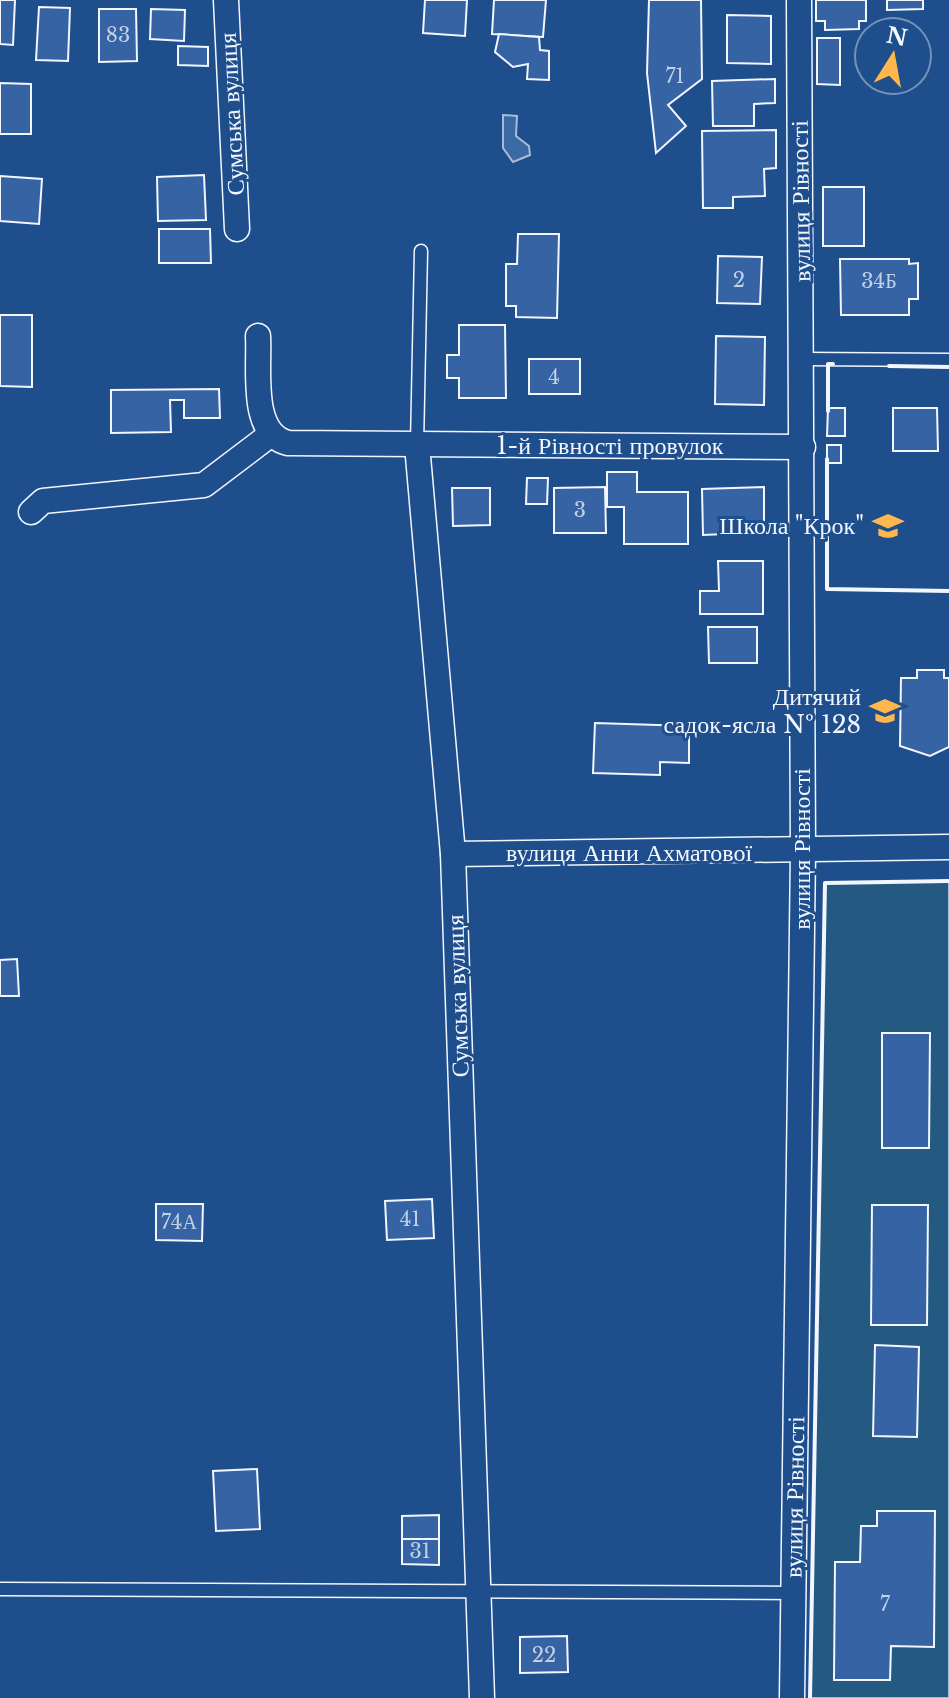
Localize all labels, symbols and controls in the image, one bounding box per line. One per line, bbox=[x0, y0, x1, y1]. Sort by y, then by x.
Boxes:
north arrow bbox=[853, 16, 933, 96]
text: N bbox=[884, 22, 910, 52]
house number: 83 bbox=[106, 23, 130, 47]
street label: Сумська вулиця bbox=[213, 32, 250, 196]
house number: 71 bbox=[666, 64, 684, 88]
street label: вулиця Рівності bbox=[785, 120, 816, 282]
house number: 2 bbox=[733, 268, 745, 292]
house number: 34Б bbox=[861, 269, 897, 293]
house number: 4 bbox=[548, 365, 560, 389]
street label: 1-й Рівності провулок bbox=[497, 431, 724, 460]
house number: 3 bbox=[574, 498, 586, 522]
school or university icon: Школа "Крок" bbox=[871, 509, 905, 543]
place label: Школа "Крок" bbox=[719, 511, 864, 540]
place label: Дитячий садок-ясла № 128 bbox=[663, 682, 861, 739]
school or university icon: Дитячий садок-ясла № 128 bbox=[868, 694, 902, 728]
street label: вулиця Рівності bbox=[787, 768, 816, 930]
street label: вулиця Анни Ахматової bbox=[506, 838, 752, 867]
street label: Сумська вулиця bbox=[440, 914, 475, 1078]
house number: 41 bbox=[400, 1207, 420, 1231]
house number: 74А bbox=[161, 1210, 197, 1234]
street label: вулиця Рівності bbox=[779, 1416, 810, 1578]
house number: 31 bbox=[409, 1539, 431, 1563]
house number: 7 bbox=[880, 1592, 891, 1616]
house number: 22 bbox=[532, 1643, 556, 1667]

